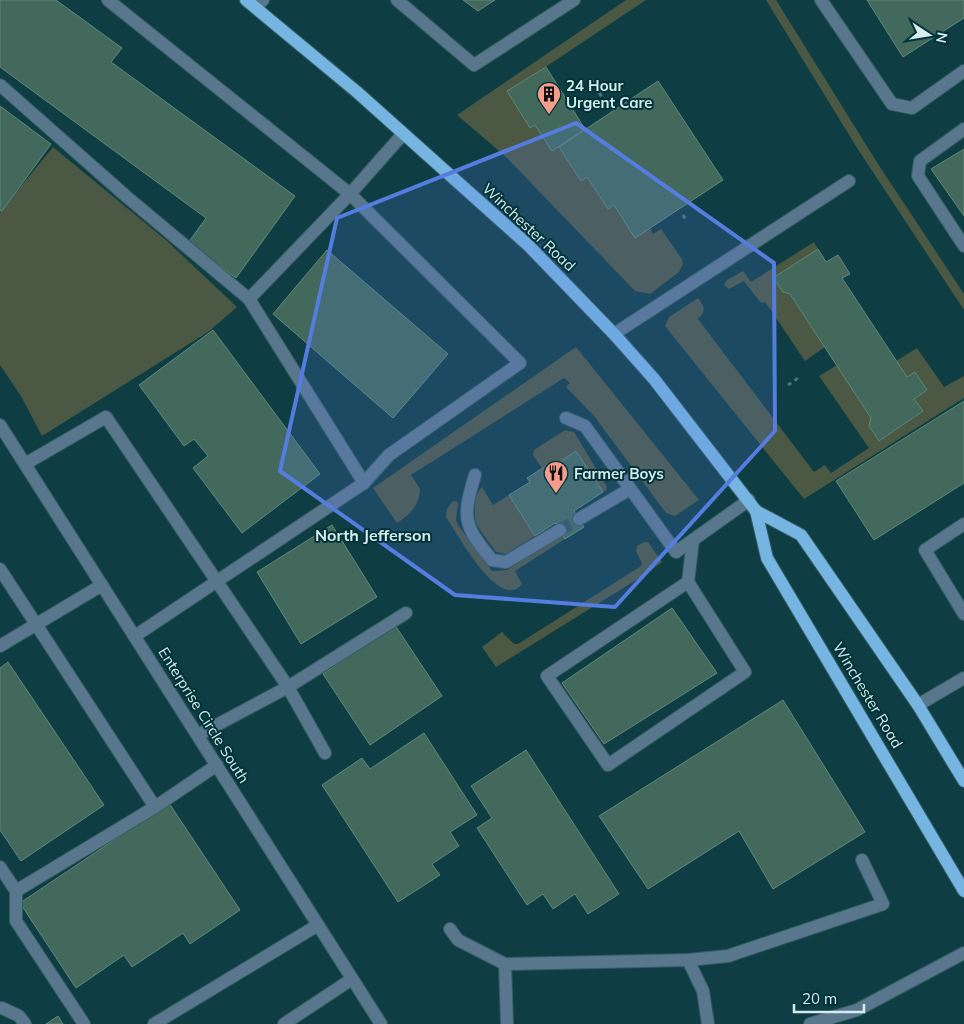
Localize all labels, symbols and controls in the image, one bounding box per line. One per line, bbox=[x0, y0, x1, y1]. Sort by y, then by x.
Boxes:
north arrow bbox=[904, 10, 954, 60]
text: N bbox=[932, 31, 952, 45]
place label: 24 Hour Urgent Care bbox=[566, 76, 653, 112]
building icon: 24 Hour Urgent Care bbox=[536, 81, 562, 115]
street label: Winchester Road bbox=[479, 179, 579, 275]
restaurant icon: Farmer Boys bbox=[543, 460, 569, 494]
place label: Farmer Boys bbox=[574, 464, 664, 483]
district label: North Jefferson bbox=[315, 525, 431, 545]
street label: Winchester Road bbox=[829, 639, 907, 751]
street label: Enterprise Circle South bbox=[154, 643, 254, 787]
scale bar bbox=[794, 982, 864, 1014]
text: 20 m bbox=[802, 989, 837, 1008]

